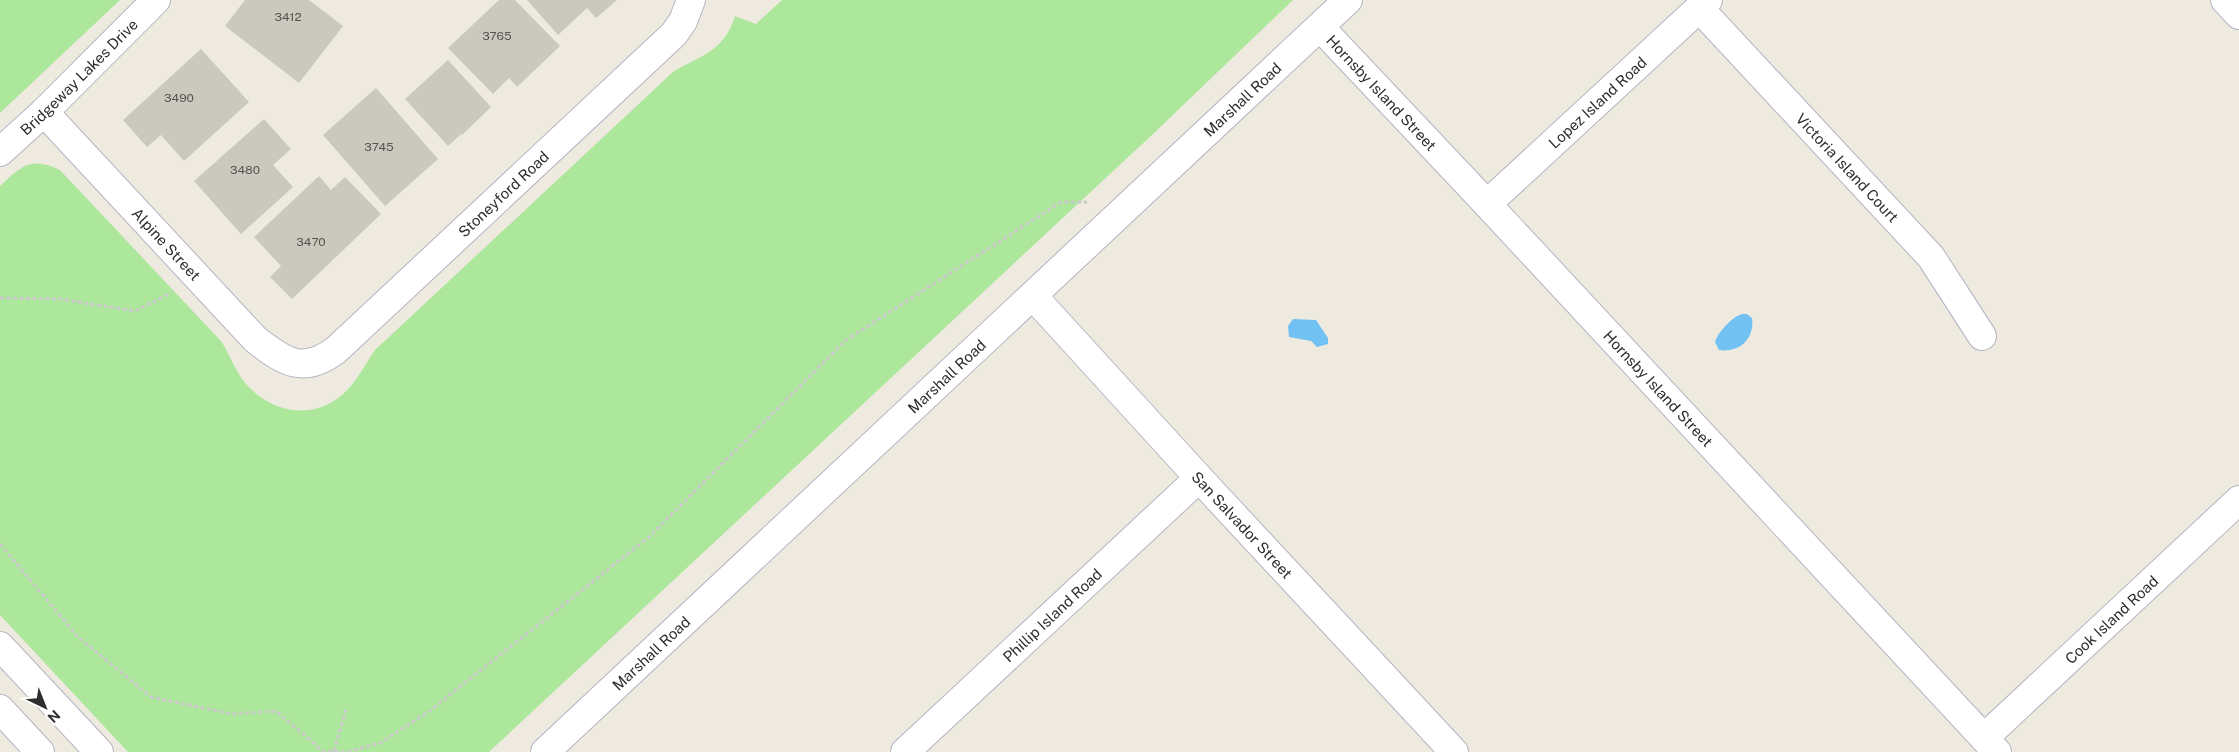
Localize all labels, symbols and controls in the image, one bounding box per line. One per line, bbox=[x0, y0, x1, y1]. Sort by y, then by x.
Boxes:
house number: 3412 bbox=[274, 10, 302, 24]
street label: Bridgeway Lakes Drive bbox=[17, 15, 141, 138]
house number: 3765 bbox=[482, 29, 512, 43]
street label: Hornsby Island Street bbox=[1323, 31, 1440, 154]
street label: Lopez Island Road bbox=[1545, 53, 1649, 151]
street label: Marshall Road bbox=[1200, 59, 1284, 140]
house number: 3490 bbox=[164, 91, 194, 105]
street label: Victoria Island Court bbox=[1793, 110, 1902, 225]
house number: 3745 bbox=[364, 140, 394, 154]
street label: Stoneyford Road bbox=[455, 147, 552, 240]
house number: 3480 bbox=[230, 163, 260, 177]
street label: Alpine Street bbox=[129, 204, 204, 284]
house number: 3470 bbox=[296, 235, 326, 249]
street label: Hornsby Island Street bbox=[1600, 327, 1717, 450]
street label: Marshall Road bbox=[904, 336, 989, 416]
street label: San Salvador Street bbox=[1189, 468, 1296, 582]
street label: Phillip Island Road bbox=[999, 565, 1105, 665]
street label: Cook Island Road bbox=[2061, 572, 2161, 667]
street label: Marshall Road bbox=[609, 613, 693, 693]
north arrow bbox=[20, 682, 70, 732]
text: N bbox=[44, 707, 63, 726]

